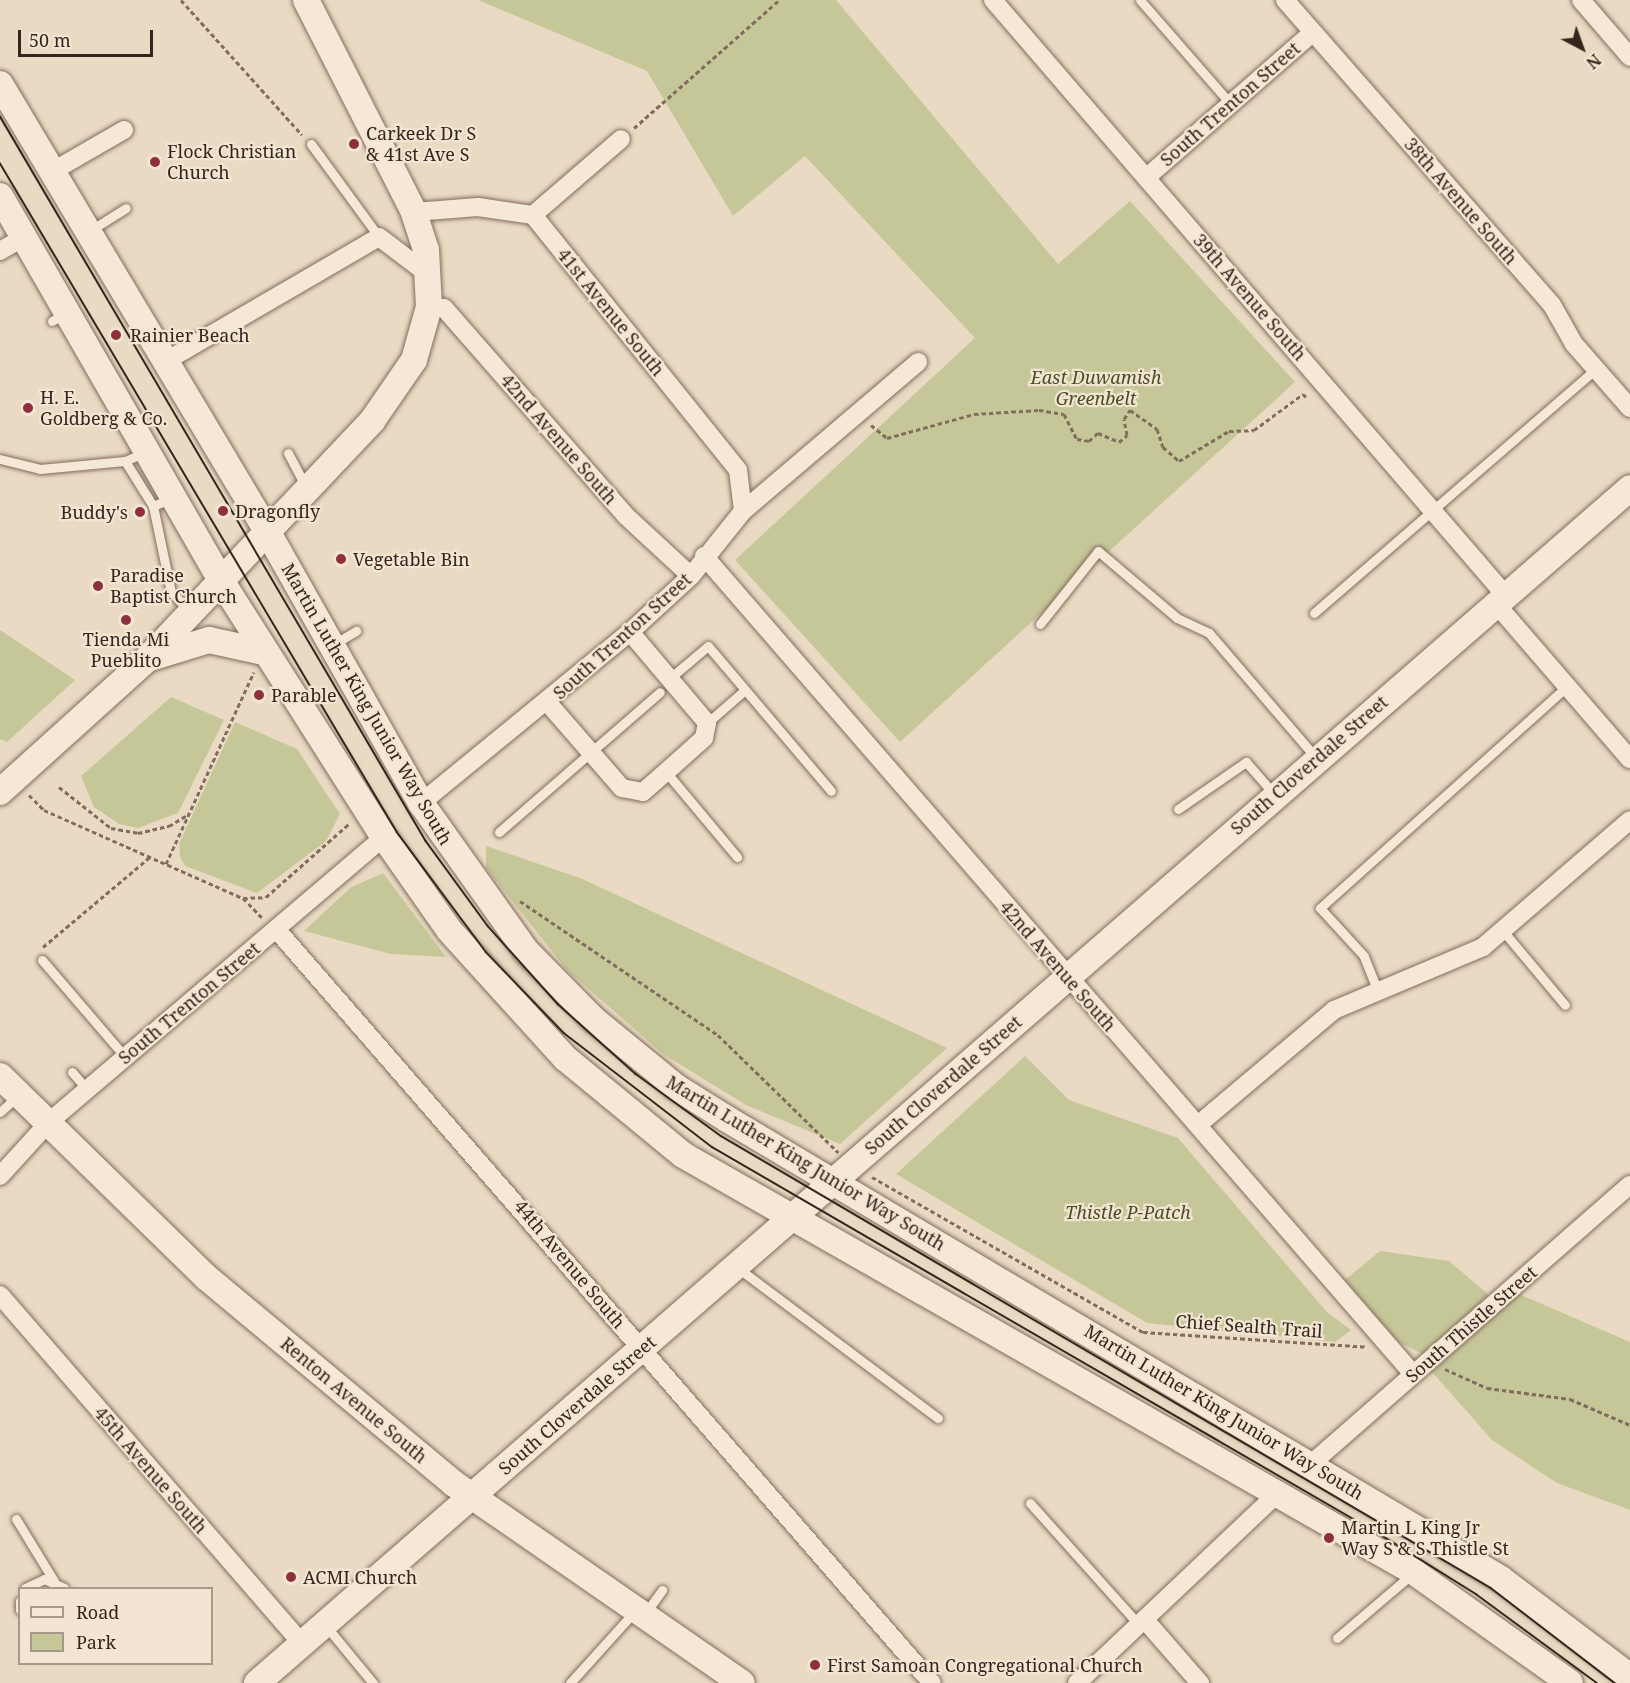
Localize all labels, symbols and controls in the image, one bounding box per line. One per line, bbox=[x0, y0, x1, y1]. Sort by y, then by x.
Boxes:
scale bar bbox=[21, 18, 156, 56]
north arrow bbox=[1552, 18, 1612, 78]
text: 50 m bbox=[29, 28, 71, 52]
street label: South Trenton Street bbox=[1156, 37, 1304, 171]
text: N bbox=[1582, 49, 1606, 74]
place label: Carkeek Dr S & 41st Ave S bbox=[366, 123, 476, 166]
street label: 38th Avenue South bbox=[1400, 133, 1522, 269]
marker: Carkeek Dr S & 41st Ave S bbox=[347, 137, 361, 151]
place label: Flock Christian Church bbox=[167, 141, 296, 184]
marker: Flock Christian Church bbox=[148, 155, 162, 169]
street label: 39th Avenue South bbox=[1189, 229, 1311, 365]
street label: 41st Avenue South bbox=[553, 244, 669, 380]
place label: Rainier Beach bbox=[130, 324, 250, 346]
marker: Rainier Beach bbox=[107, 326, 125, 344]
park label: East Duwamish Greenbelt bbox=[1030, 367, 1162, 410]
street label: 42nd Avenue South bbox=[496, 369, 622, 509]
place label: H. E. Goldberg & Co. bbox=[40, 387, 167, 430]
marker: H. E. Goldberg & Co. bbox=[21, 401, 35, 415]
place label: Dragonfly bbox=[235, 500, 320, 522]
place label: Buddy's bbox=[60, 501, 128, 523]
marker: Dragonfly bbox=[216, 504, 230, 518]
marker: Buddy's bbox=[133, 505, 147, 519]
place label: Vegetable Bin bbox=[353, 548, 470, 570]
marker: Vegetable Bin bbox=[334, 552, 348, 566]
street label: Martin Luther King Junior Way South bbox=[277, 559, 457, 849]
place label: Paradise Baptist Church bbox=[110, 565, 237, 608]
street label: South Trenton Street bbox=[549, 568, 695, 704]
marker: Paradise Baptist Church bbox=[91, 579, 105, 593]
marker: Tienda Mi Pueblito bbox=[119, 613, 133, 627]
place label: Tienda Mi Pueblito bbox=[83, 629, 169, 672]
place label: Parable bbox=[271, 684, 337, 706]
marker: Parable bbox=[252, 688, 266, 702]
street label: South Cloverdale Street bbox=[1226, 691, 1392, 839]
street label: 42nd Avenue South bbox=[995, 896, 1121, 1036]
street label: South Trenton Street bbox=[114, 938, 264, 1068]
street label: South Cloverdale Street bbox=[860, 1011, 1026, 1159]
street label: Martin Luther King Junior Way South bbox=[663, 1071, 949, 1255]
street label: 44th Avenue South bbox=[510, 1195, 630, 1333]
park label: Thistle P-Patch bbox=[1065, 1201, 1191, 1223]
street label: South Thistle Street bbox=[1401, 1261, 1541, 1387]
street label: Chief Sealth Trail bbox=[1175, 1310, 1323, 1342]
street label: Martin Luther King Junior Way South bbox=[1081, 1320, 1367, 1504]
street label: South Cloverdale Street bbox=[494, 1331, 660, 1479]
street label: Renton Avenue South bbox=[276, 1332, 432, 1468]
street label: 45th Avenue South bbox=[90, 1402, 212, 1538]
place label: Martin L King Jr Way S & S Thistle St bbox=[1341, 1517, 1509, 1559]
marker: Martin L King Jr Way S & S Thistle St bbox=[1322, 1531, 1336, 1545]
place label: ACMI Church bbox=[303, 1566, 417, 1588]
marker: ACMI Church bbox=[284, 1570, 298, 1584]
legend bbox=[18, 1587, 213, 1665]
text: Road bbox=[76, 1600, 119, 1624]
text: Park bbox=[76, 1630, 116, 1654]
place label: First Samoan Congregational Church bbox=[827, 1654, 1143, 1676]
marker: First Samoan Congregational Church bbox=[808, 1658, 822, 1672]

